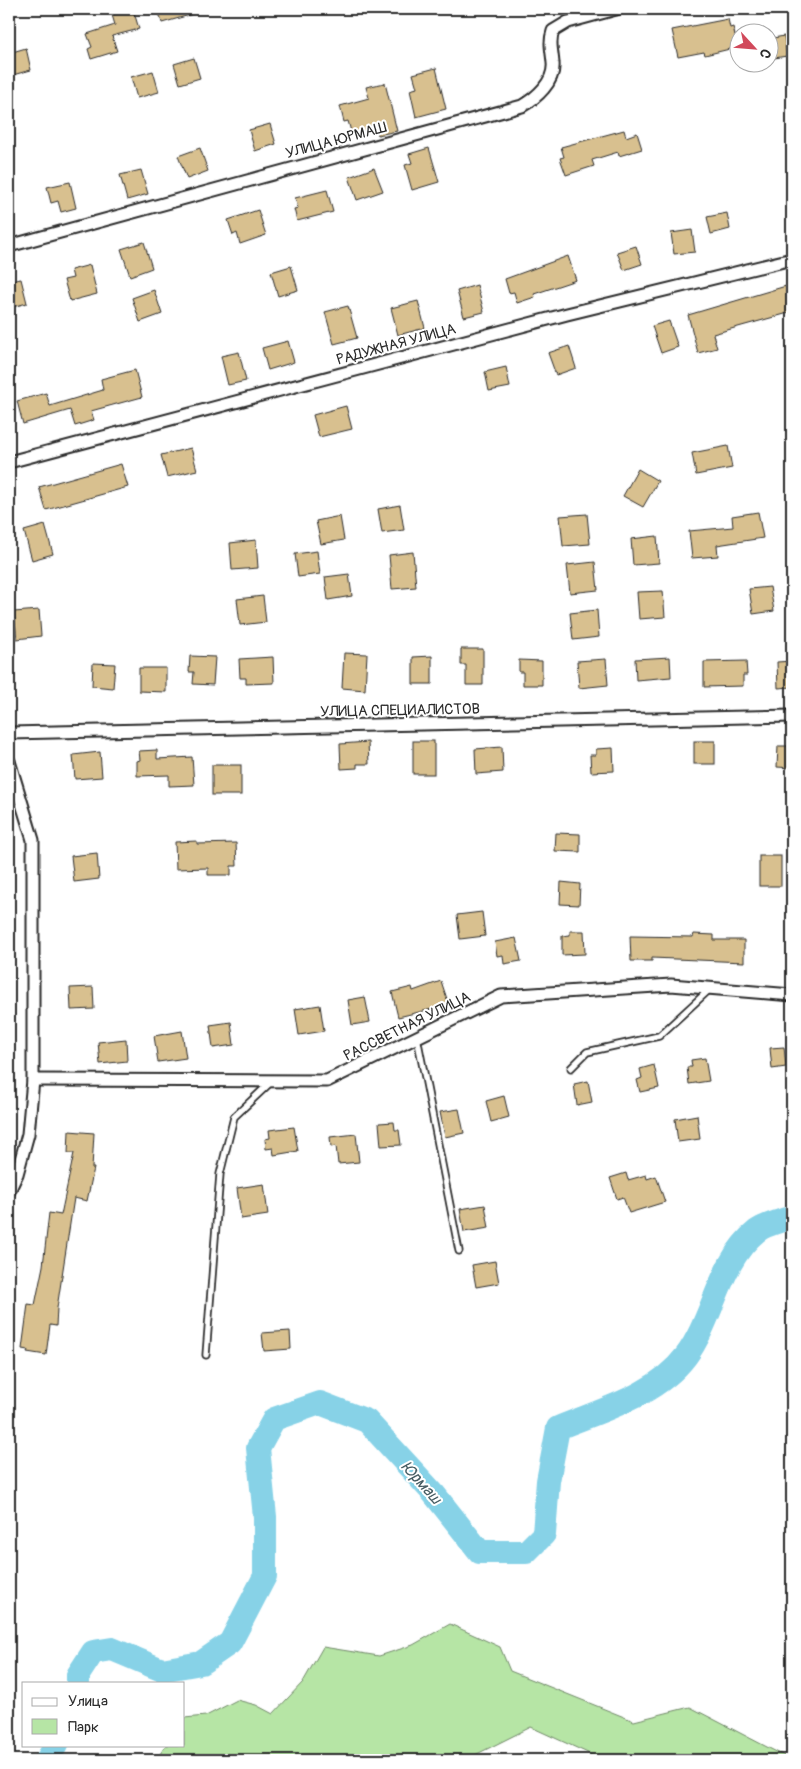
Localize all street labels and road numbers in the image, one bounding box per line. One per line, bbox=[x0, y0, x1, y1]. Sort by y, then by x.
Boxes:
street label: УЛИЦА ЮРМАШ bbox=[284, 118, 389, 163]
street label: РАДУЖНАЯ УЛИЦА bbox=[334, 319, 458, 370]
street label: УЛИЦА СПЕЦИАЛИСТОВ bbox=[320, 700, 480, 721]
street label: РАССВЕТНАЯ УЛИЦА bbox=[341, 987, 474, 1065]

